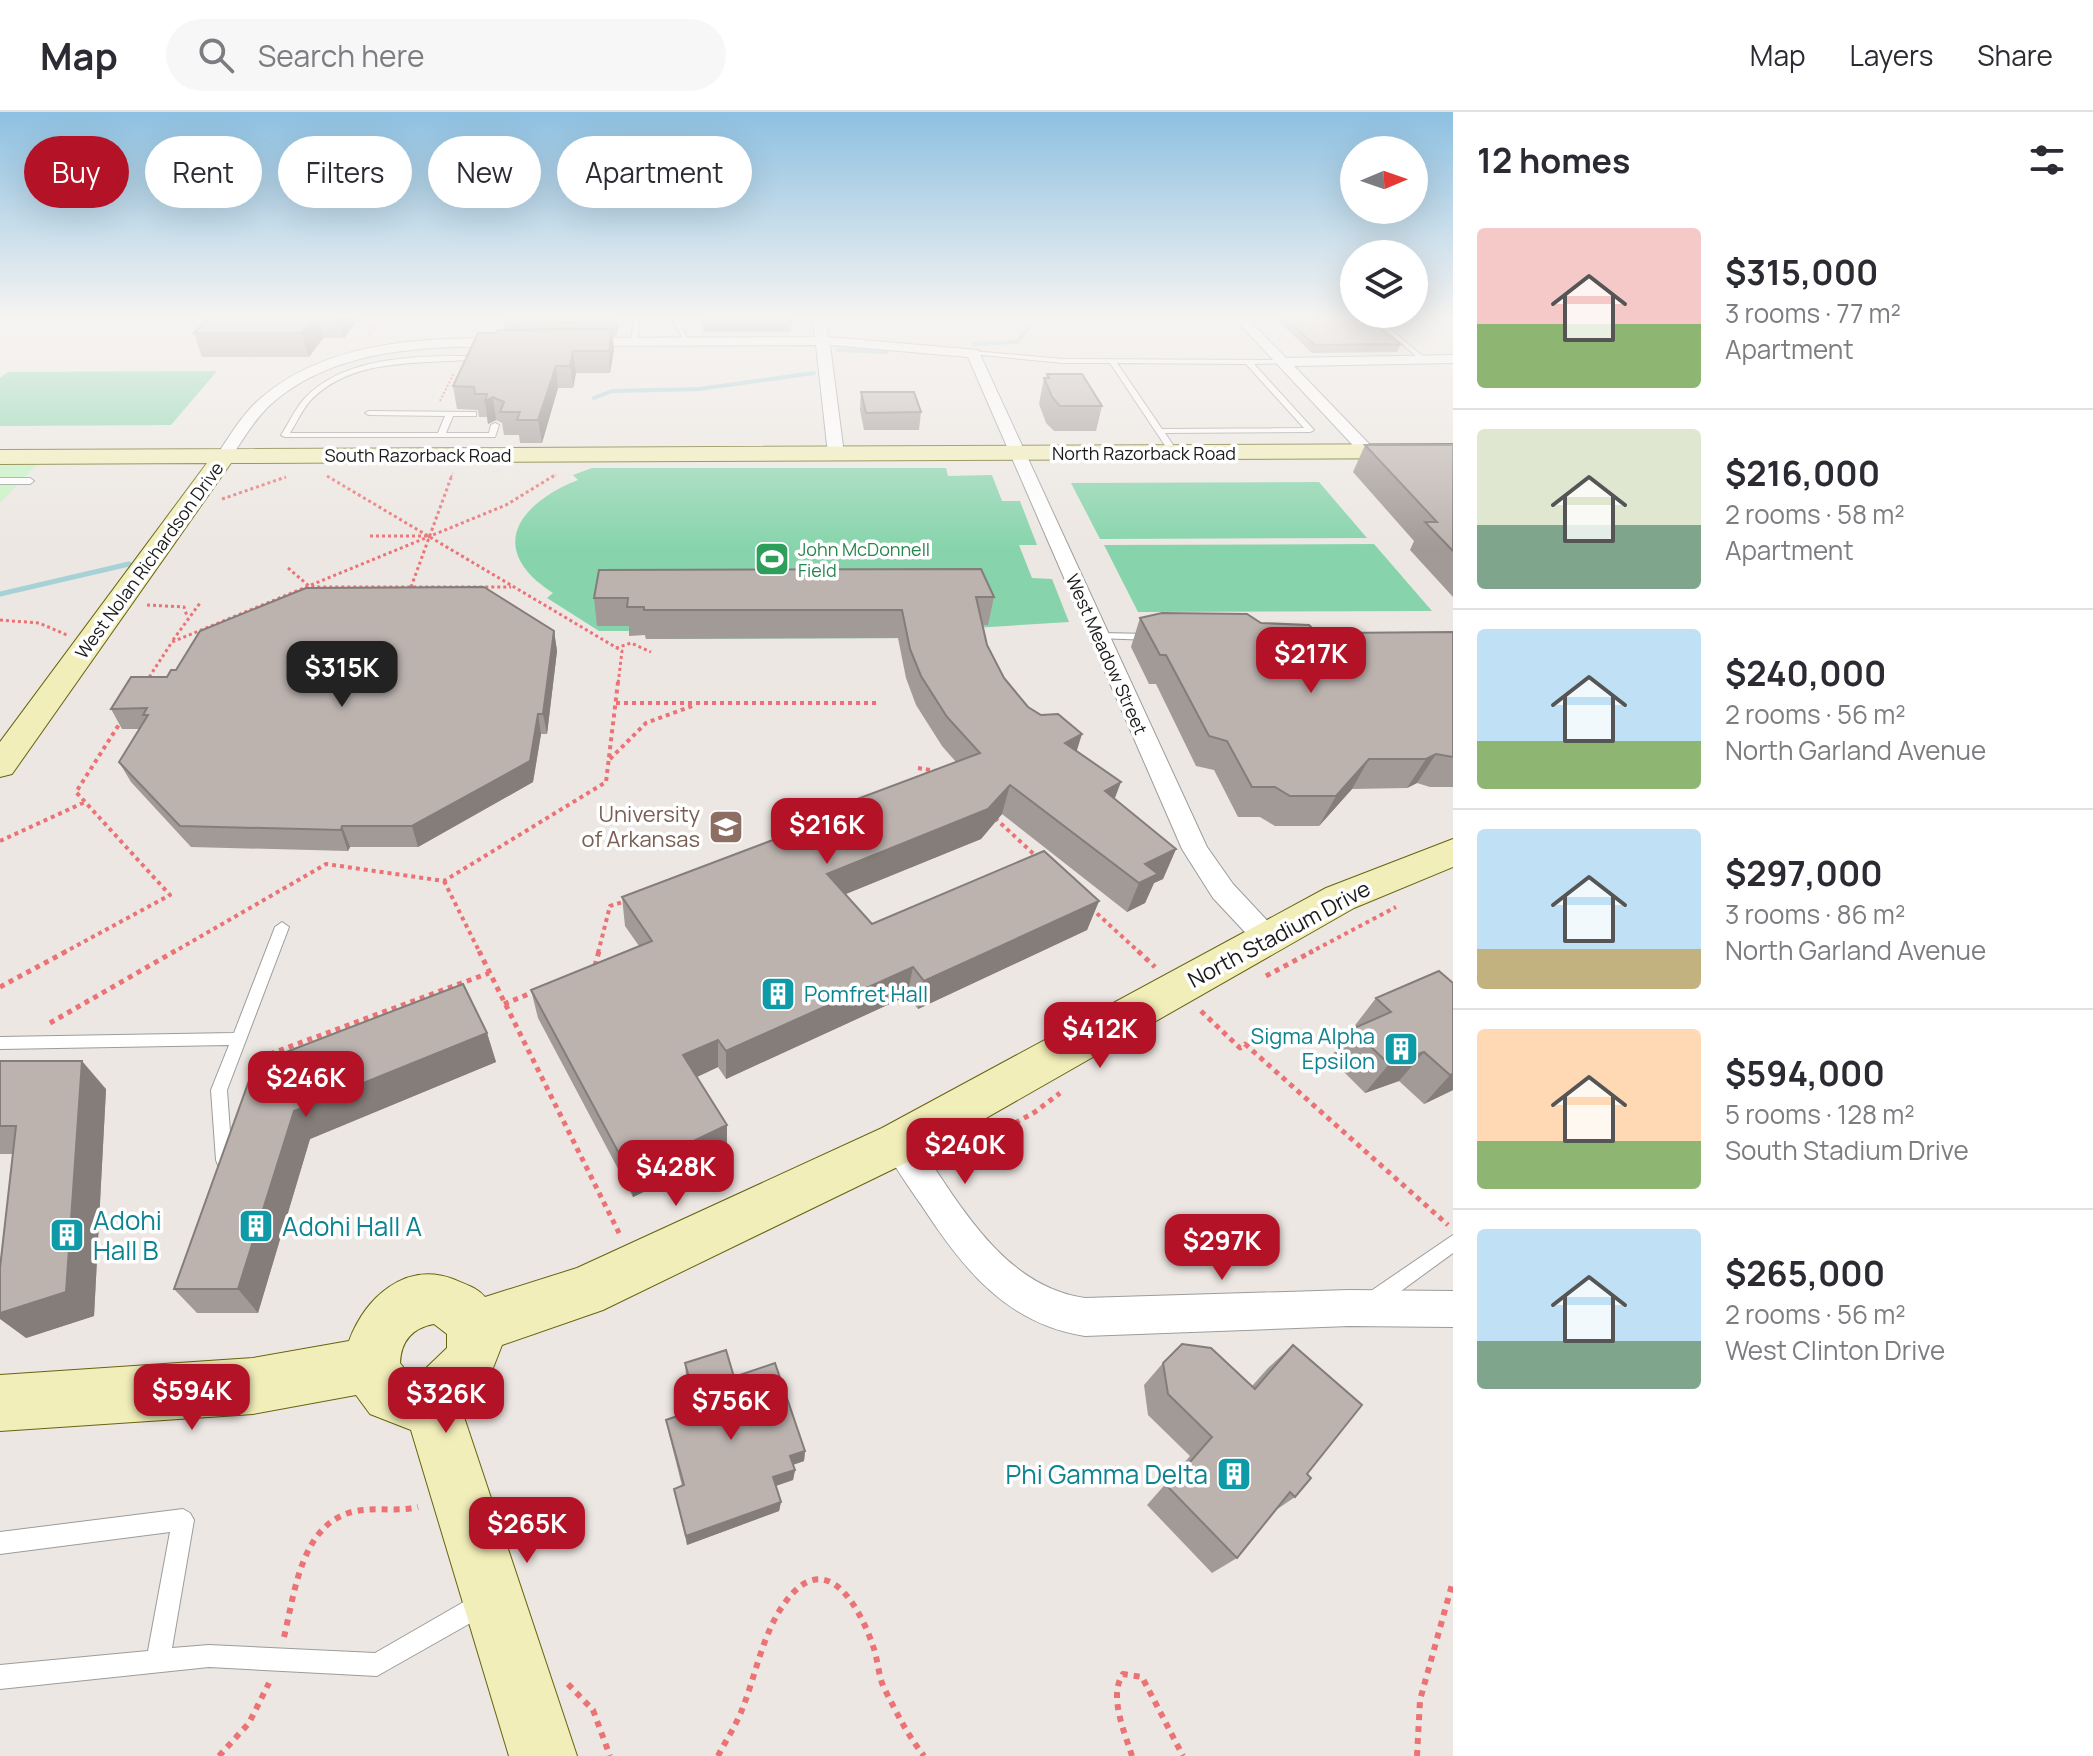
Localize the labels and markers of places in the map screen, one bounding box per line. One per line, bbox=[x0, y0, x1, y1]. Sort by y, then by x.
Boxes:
place label: John McDonnell Field bbox=[798, 537, 930, 582]
sports icon: John McDonnell Field bbox=[753, 540, 791, 578]
pin: $217K bbox=[1255, 627, 1367, 695]
pin: $315K bbox=[286, 641, 398, 709]
pin: $216K bbox=[771, 798, 883, 866]
place label: University of Arkansas bbox=[581, 799, 700, 854]
school or university icon: University of Arkansas bbox=[707, 808, 745, 846]
building icon: Pomfret Hall bbox=[759, 975, 797, 1013]
place label: Pomfret Hall bbox=[804, 979, 928, 1009]
pin: $412K bbox=[1044, 1002, 1156, 1070]
place label: Sigma Alpha Epsilon bbox=[1251, 1021, 1375, 1076]
building icon: Sigma Alpha Epsilon bbox=[1382, 1030, 1420, 1068]
pin: $246K bbox=[250, 1051, 362, 1119]
pin: $240K bbox=[909, 1118, 1021, 1186]
pin: $428K bbox=[620, 1140, 732, 1208]
place label: Adohi Hall B bbox=[93, 1202, 162, 1268]
building icon: Adohi Hall A bbox=[237, 1207, 275, 1245]
place label: Adohi Hall A bbox=[282, 1208, 422, 1244]
pin: $297K bbox=[1166, 1214, 1278, 1282]
building icon: Adohi Hall B bbox=[48, 1216, 86, 1254]
pin: $594K bbox=[136, 1364, 248, 1432]
pin: $326K bbox=[390, 1367, 502, 1435]
pin: $756K bbox=[675, 1374, 787, 1442]
building icon: Phi Gamma Delta bbox=[1215, 1455, 1253, 1493]
place label: Phi Gamma Delta bbox=[1005, 1456, 1208, 1492]
pin: $265K bbox=[471, 1497, 583, 1565]

